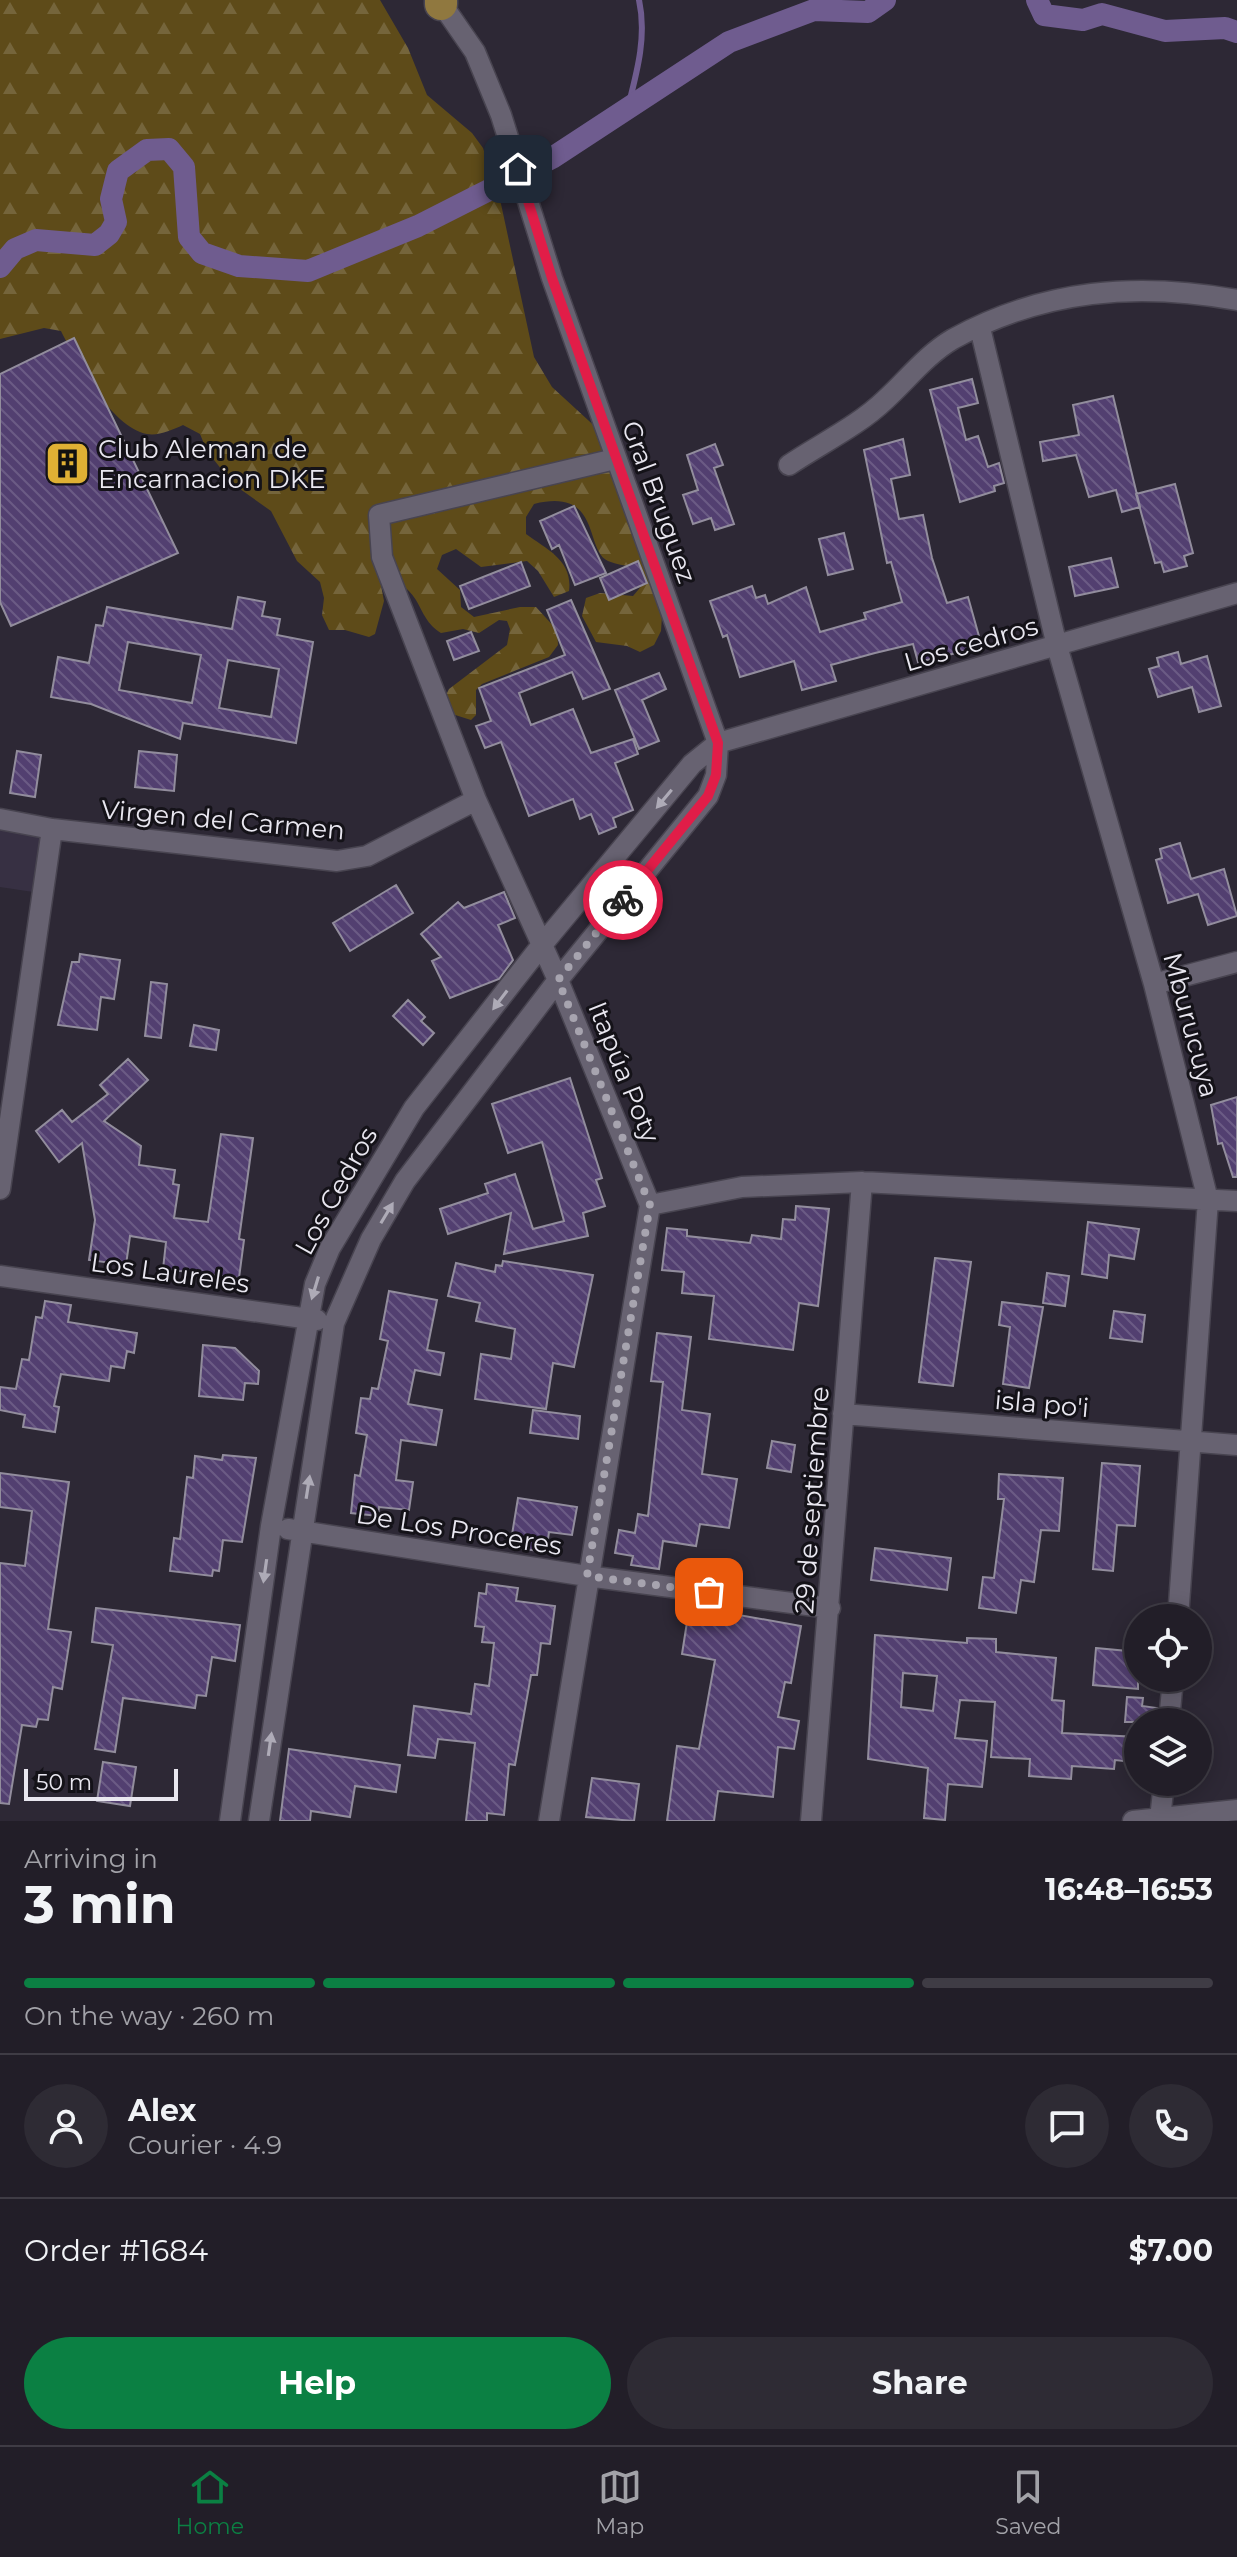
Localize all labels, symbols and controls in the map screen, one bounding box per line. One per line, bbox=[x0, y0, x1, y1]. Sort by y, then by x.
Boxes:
pin bbox=[484, 135, 552, 203]
icon: home bbox=[496, 147, 540, 191]
street label: Gral Bruguez bbox=[615, 417, 703, 587]
place label: Club Aleman de Encarnacion DKE bbox=[98, 433, 326, 495]
building icon: Club Aleman de Encarnacion DKE bbox=[43, 440, 91, 488]
street label: Los cedros bbox=[900, 610, 1042, 678]
one-way arrow bbox=[656, 789, 673, 809]
street label: Virgen del Carmen bbox=[100, 793, 346, 847]
courier bbox=[583, 860, 663, 940]
icon: bike bbox=[601, 878, 645, 922]
street label: Mburucuya bbox=[1156, 949, 1226, 1101]
one-way arrow bbox=[493, 990, 509, 1010]
street label: Itapúa Poty bbox=[581, 997, 667, 1148]
street label: Los Cedros bbox=[288, 1122, 384, 1260]
one-way arrow bbox=[380, 1202, 394, 1224]
street label: Los Laureles bbox=[88, 1246, 252, 1300]
one-way arrow bbox=[308, 1276, 321, 1300]
street label: isla po'i bbox=[993, 1384, 1091, 1424]
street label: 29 de septiembre bbox=[788, 1385, 836, 1615]
one-way arrow bbox=[302, 1474, 315, 1499]
street label: De Los Proceres bbox=[354, 1498, 564, 1562]
pin bbox=[675, 1558, 743, 1626]
one-way arrow bbox=[258, 1559, 271, 1584]
icon: bag bbox=[687, 1570, 731, 1614]
map controls bbox=[1124, 1604, 1212, 1796]
button: locate bbox=[1124, 1604, 1212, 1692]
button: layers bbox=[1124, 1708, 1212, 1796]
one-way arrow bbox=[264, 1731, 277, 1756]
scale bar bbox=[24, 1765, 178, 1801]
text: 50 m bbox=[36, 1769, 92, 1796]
text: Arriving in bbox=[24, 1843, 158, 1875]
text: 16:48–16:53 bbox=[1045, 1871, 1213, 1908]
text: 3 min bbox=[24, 1873, 176, 1936]
text: On the way · 260 m bbox=[24, 2000, 274, 2032]
button: person bbox=[24, 2084, 108, 2168]
button: chat bbox=[1025, 2084, 1109, 2168]
button: phone bbox=[1129, 2084, 1213, 2168]
text: Alex bbox=[128, 2092, 196, 2129]
text: Courier · 4.9 bbox=[128, 2129, 282, 2161]
text: Order #1684 bbox=[24, 2232, 208, 2269]
text: $7.00 bbox=[1129, 2232, 1213, 2269]
button: Help bbox=[24, 2337, 611, 2429]
button: Share bbox=[627, 2337, 1213, 2429]
tab: Home bbox=[176, 2465, 244, 2540]
tab: Map bbox=[595, 2465, 644, 2540]
tab: Saved bbox=[995, 2465, 1061, 2540]

